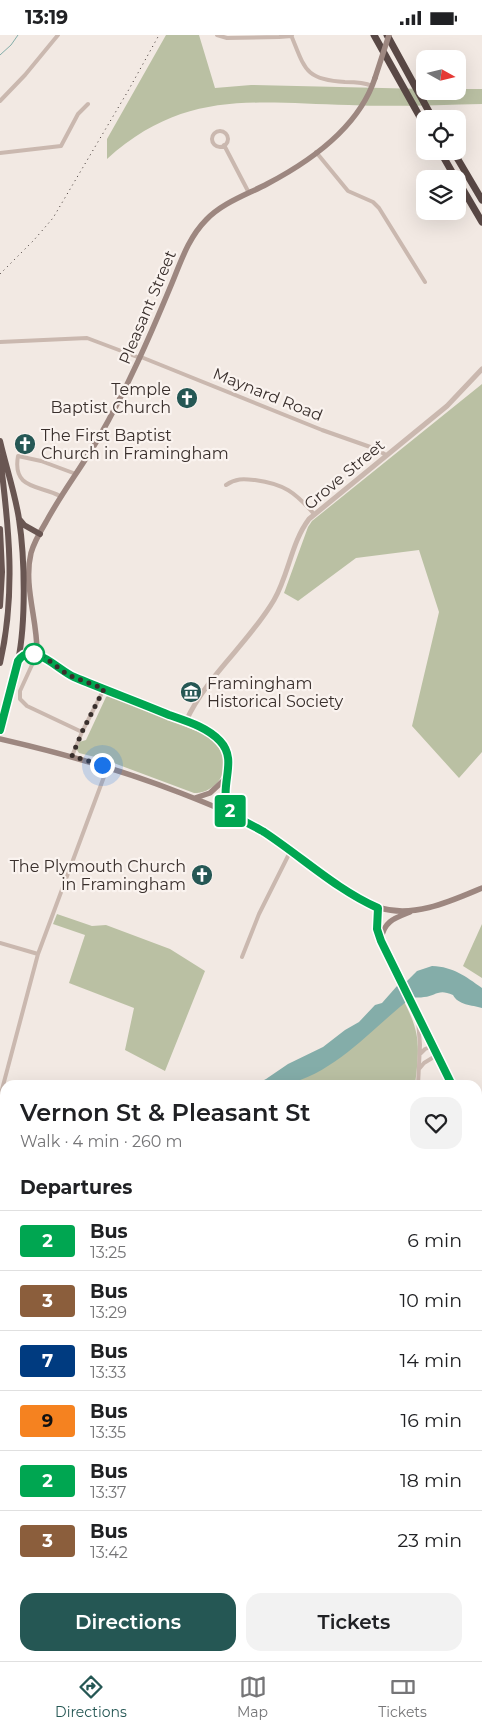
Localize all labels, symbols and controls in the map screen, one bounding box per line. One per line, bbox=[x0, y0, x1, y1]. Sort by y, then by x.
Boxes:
text: 13:19 bbox=[25, 6, 68, 29]
north arrow bbox=[416, 50, 466, 100]
map controls bbox=[416, 50, 466, 220]
button: locate bbox=[416, 110, 466, 160]
button: layers bbox=[416, 170, 466, 220]
street label: Pleasant Street bbox=[115, 247, 180, 367]
street label: Maynard Road bbox=[210, 364, 325, 425]
place label: Temple Baptist Church bbox=[51, 380, 171, 417]
church icon: Temple Baptist Church bbox=[175, 386, 199, 410]
place label: The First Baptist Church in Framingham bbox=[41, 426, 229, 463]
church icon: The First Baptist Church in Framingham bbox=[13, 432, 37, 456]
street label: Grove Street bbox=[300, 435, 389, 513]
unlabelled marker bbox=[23, 643, 45, 665]
place label: Framingham Historical Society bbox=[207, 674, 344, 711]
museum icon: Framingham Historical Society bbox=[179, 680, 203, 704]
your location bbox=[90, 753, 115, 778]
line badge: 2 bbox=[214, 795, 246, 827]
text: 2 bbox=[225, 800, 235, 822]
place label: The Plymouth Church in Framingham bbox=[10, 857, 186, 894]
church icon: The Plymouth Church in Framingham bbox=[190, 863, 214, 887]
button: heart bbox=[410, 1097, 462, 1149]
text: Vernon St & Pleasant St bbox=[20, 1098, 310, 1127]
text: Walk · 4 min · 260 m bbox=[20, 1132, 182, 1151]
text: Departures bbox=[20, 1176, 132, 1199]
text: Bus bbox=[90, 1220, 128, 1243]
text: 6 min bbox=[407, 1229, 462, 1252]
text: 2 bbox=[42, 1230, 53, 1252]
text: 13:25 bbox=[90, 1243, 126, 1262]
text: Bus bbox=[90, 1280, 128, 1303]
text: 10 min bbox=[399, 1289, 462, 1312]
text: 3 bbox=[42, 1290, 53, 1312]
text: 13:29 bbox=[90, 1303, 127, 1322]
text: Bus bbox=[90, 1340, 128, 1363]
text: 14 min bbox=[399, 1349, 462, 1372]
text: 7 bbox=[42, 1350, 53, 1372]
text: 13:33 bbox=[90, 1363, 126, 1382]
text: Bus bbox=[90, 1400, 128, 1423]
text: 16 min bbox=[400, 1409, 462, 1432]
text: 9 bbox=[42, 1410, 53, 1432]
text: 13:35 bbox=[90, 1423, 126, 1442]
text: Bus bbox=[90, 1460, 128, 1483]
text: 18 min bbox=[400, 1469, 462, 1492]
text: 2 bbox=[42, 1470, 53, 1492]
text: 13:37 bbox=[90, 1483, 126, 1502]
text: Bus bbox=[90, 1520, 128, 1543]
text: 23 min bbox=[397, 1529, 462, 1552]
text: 3 bbox=[42, 1530, 53, 1552]
text: 13:42 bbox=[90, 1543, 128, 1562]
button: Directions bbox=[20, 1593, 236, 1651]
button: Tickets bbox=[246, 1593, 462, 1651]
tab: Directions bbox=[55, 1673, 127, 1721]
tab: Map bbox=[237, 1673, 268, 1721]
tab: Tickets bbox=[378, 1673, 427, 1721]

